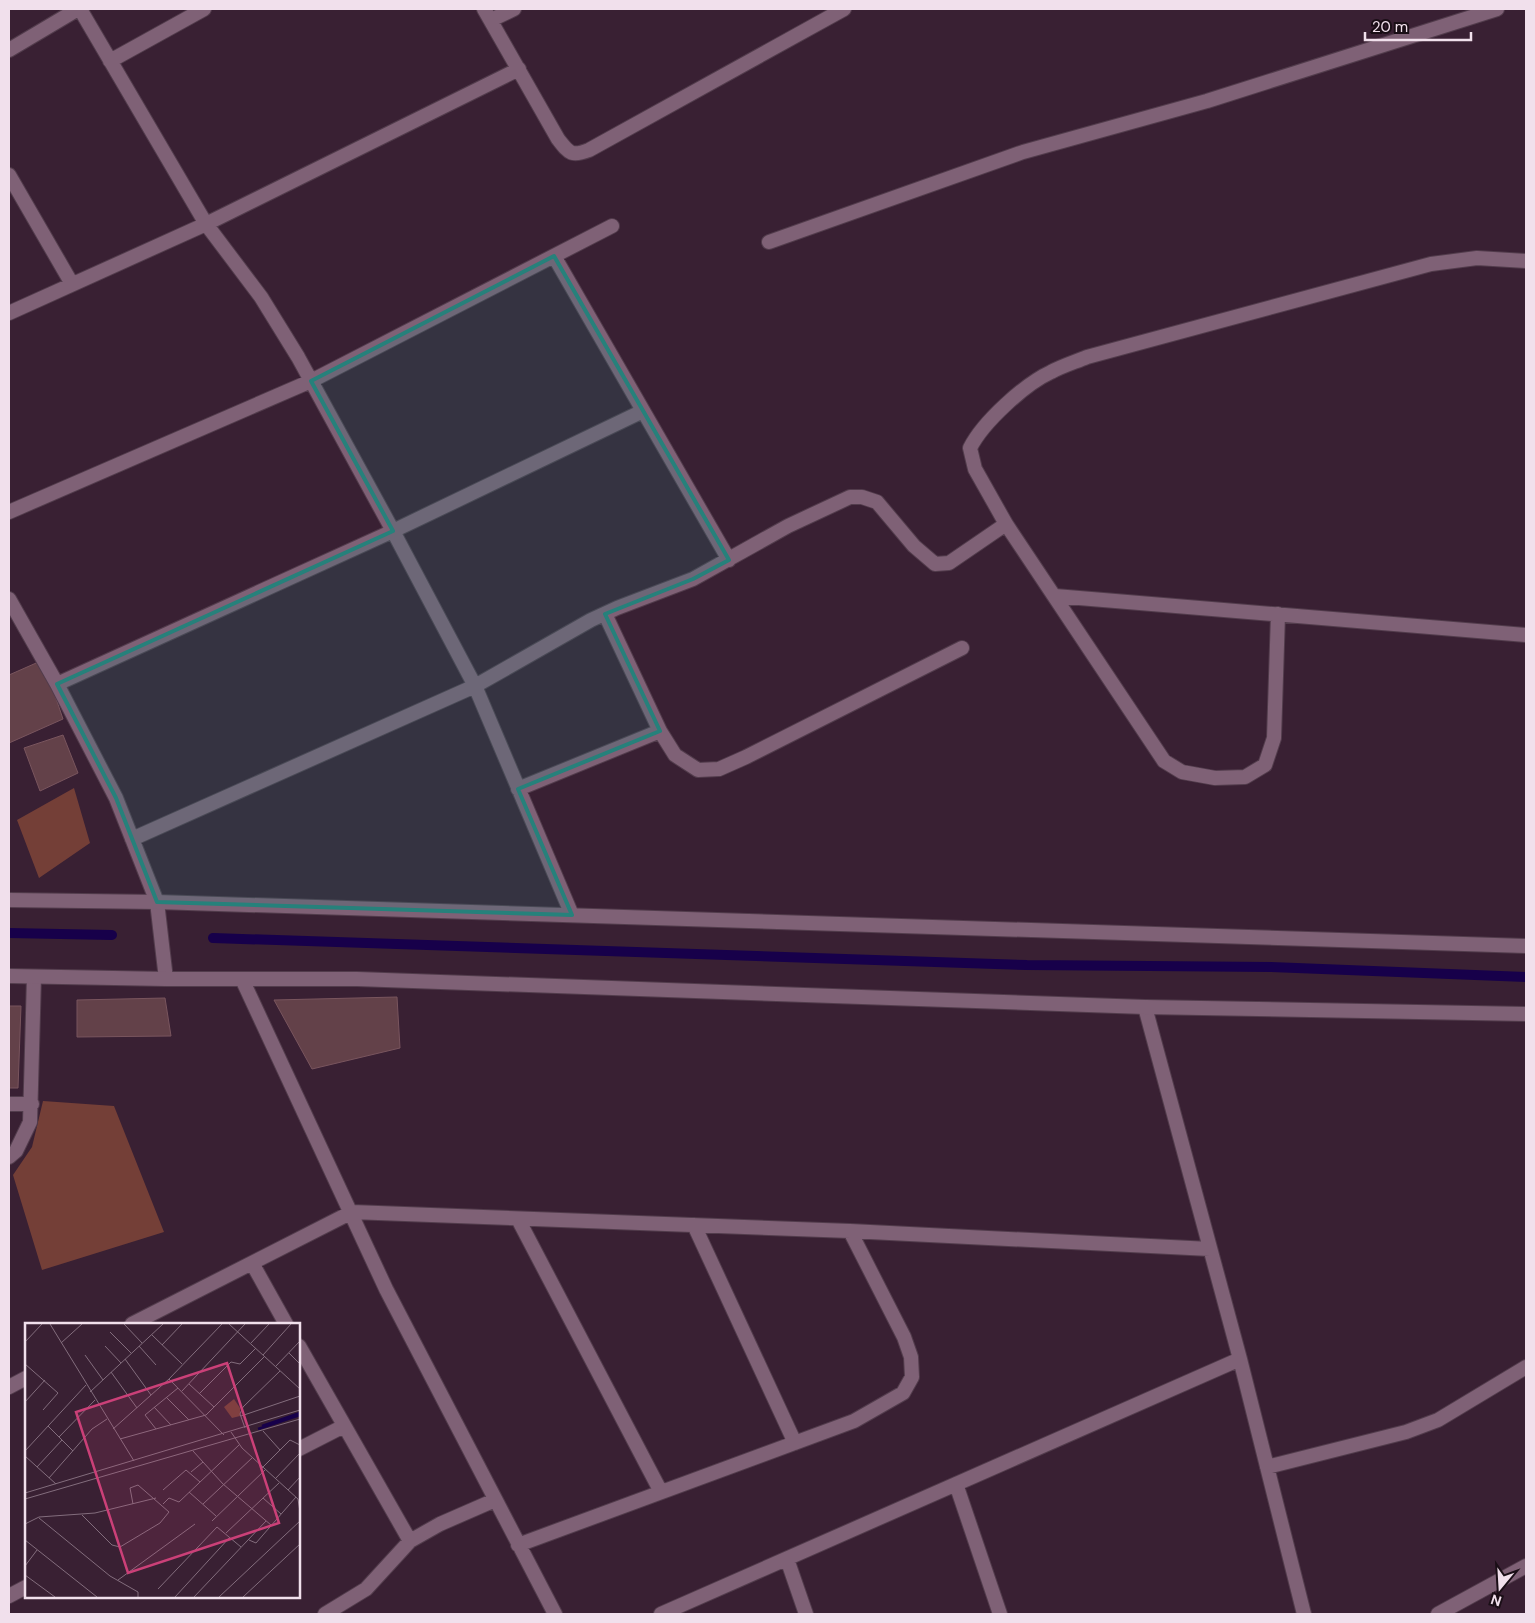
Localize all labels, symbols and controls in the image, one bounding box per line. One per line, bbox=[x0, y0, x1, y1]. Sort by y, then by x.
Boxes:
scale bar bbox=[1365, 10, 1471, 42]
text: 20 m bbox=[1372, 17, 1408, 37]
inset map bbox=[25, 1323, 300, 1598]
north arrow bbox=[1475, 1563, 1525, 1613]
text: N bbox=[1488, 1590, 1504, 1611]

